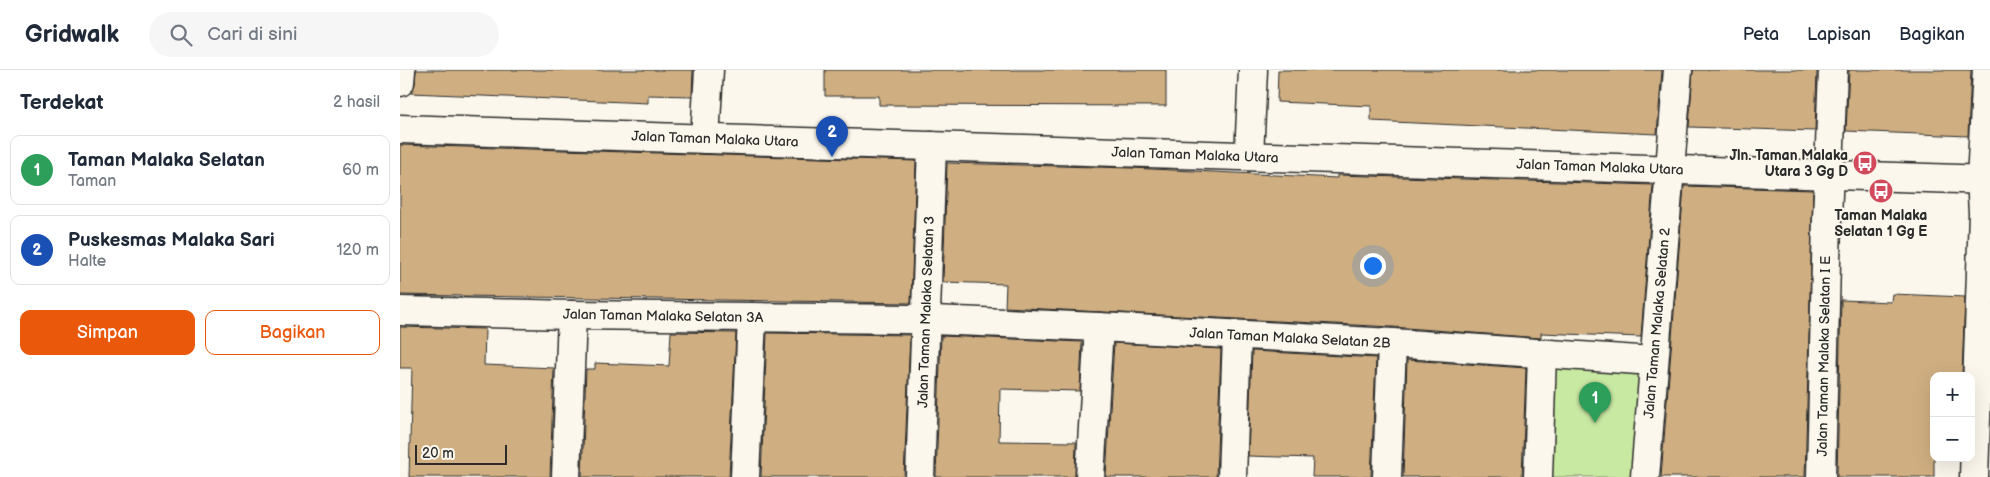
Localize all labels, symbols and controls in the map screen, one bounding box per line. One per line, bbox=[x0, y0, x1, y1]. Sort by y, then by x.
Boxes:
search box bbox=[149, 12, 499, 57]
text: Gridwalk bbox=[25, 20, 119, 49]
icon: search bbox=[167, 21, 195, 49]
text: Cari di sini bbox=[207, 23, 297, 46]
text: Peta bbox=[1743, 24, 1779, 45]
text: Lapisan bbox=[1807, 24, 1871, 45]
text: Bagikan bbox=[1899, 24, 1965, 45]
text: Terdekat bbox=[20, 90, 104, 115]
text: 2 hasil bbox=[333, 93, 380, 112]
pin: 2 bbox=[816, 116, 848, 157]
street label: Jalan Taman Malaka Utara bbox=[631, 128, 799, 150]
street label: Jalan Taman Malaka Utara bbox=[1111, 144, 1279, 166]
place label: Jln. Taman Malaka Utara 3 Gg D bbox=[1729, 147, 1848, 180]
text: Taman Malaka Selatan bbox=[68, 149, 265, 172]
bus stop icon: Jln. Taman Malaka Utara 3 Gg D bbox=[1852, 150, 1878, 176]
street label: Jalan Taman Malaka Utara bbox=[1516, 156, 1684, 178]
text: 1 bbox=[34, 161, 40, 180]
text: 60 m bbox=[342, 161, 379, 180]
text: Taman bbox=[68, 172, 116, 191]
bus stop icon: Taman Malaka Selatan 1 Gg E bbox=[1868, 178, 1894, 204]
place label: Taman Malaka Selatan 1 Gg E bbox=[1835, 207, 1927, 240]
street label: Jalan Taman Malaka Selatan 3 bbox=[914, 216, 938, 408]
street label: Jalan Taman Malaka Selatan 2 bbox=[1640, 226, 1674, 419]
text: Puskesmas Malaka Sari bbox=[68, 229, 275, 252]
text: 2 bbox=[32, 241, 42, 260]
text: 120 m bbox=[336, 241, 379, 260]
text: Halte bbox=[68, 252, 106, 271]
your location bbox=[1360, 253, 1386, 279]
street label: Jalan Taman Malaka Selatan I E bbox=[1814, 255, 1834, 457]
street label: Jalan Taman Malaka Selatan 3A bbox=[563, 306, 764, 326]
button: Simpan bbox=[20, 310, 195, 355]
button: Bagikan bbox=[205, 310, 380, 355]
street label: Jalan Taman Malaka Selatan 2B bbox=[1189, 324, 1391, 352]
map controls bbox=[1930, 372, 1975, 462]
button: + bbox=[1930, 372, 1975, 417]
pin: 1 bbox=[1579, 382, 1611, 423]
button: − bbox=[1930, 417, 1975, 462]
scale bar bbox=[415, 442, 508, 465]
text: 20 m bbox=[422, 445, 454, 462]

